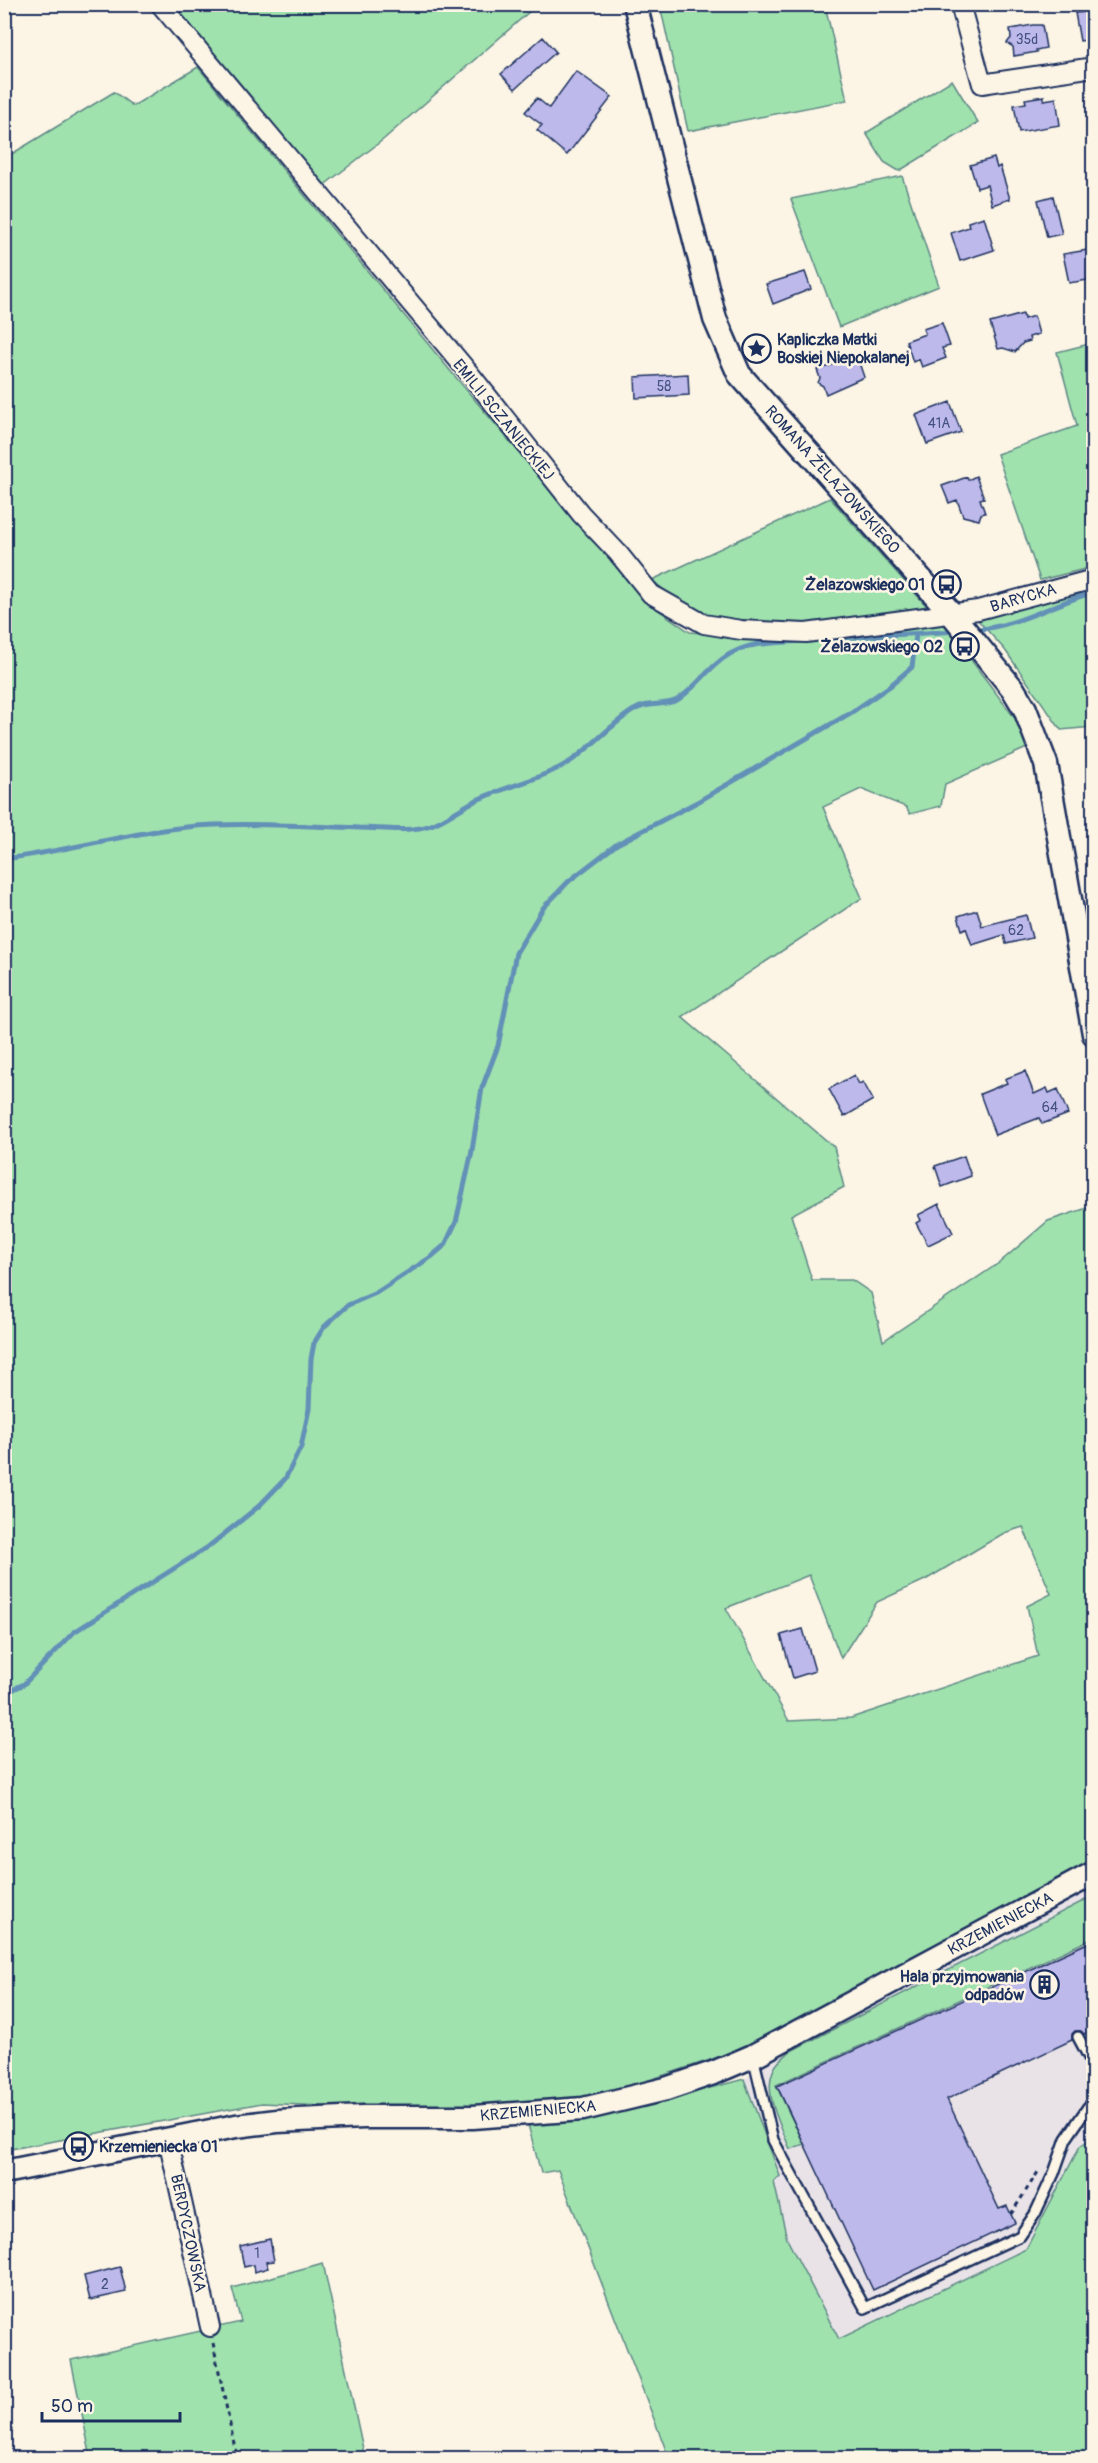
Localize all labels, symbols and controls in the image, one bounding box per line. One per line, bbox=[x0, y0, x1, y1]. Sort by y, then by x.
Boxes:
house number: 35d bbox=[1016, 31, 1038, 48]
place label: Kapliczka Matki Boskiej Niepokalanej bbox=[777, 330, 910, 368]
place icon: Kapliczka Matki Boskiej Niepokalanej bbox=[740, 332, 772, 364]
street label: EMILII SCZANIECKIEJ bbox=[448, 355, 558, 484]
house number: 58 bbox=[657, 378, 671, 395]
street label: ROMANA ŻELAZOWSKIEGO bbox=[760, 401, 904, 558]
house number: 41A bbox=[928, 415, 950, 432]
bus stop icon: Żelazowskiego 01 bbox=[930, 568, 962, 600]
place label: Żelazowskiego 01 bbox=[805, 575, 925, 595]
street label: BARYCKA bbox=[988, 579, 1059, 617]
bus stop icon: Żelazowskiego 02 bbox=[948, 630, 980, 662]
place label: Żelazowskiego 02 bbox=[820, 637, 943, 657]
house number: 62 bbox=[1008, 922, 1024, 939]
house number: 64 bbox=[1042, 1099, 1058, 1116]
street label: KRZEMIENIECKA bbox=[944, 1888, 1057, 1960]
place label: Hala przyjmowania odpadów bbox=[900, 1967, 1025, 2005]
building icon: Hala przyjmowania odpadów bbox=[1029, 1969, 1061, 2001]
street label: KRZEMIENIECKA bbox=[479, 2096, 597, 2126]
bus stop icon: Krzemieniecka 01 bbox=[62, 2130, 94, 2162]
place label: Krzemieniecka 01 bbox=[99, 2137, 218, 2157]
street label: BERDYCZOWSKA bbox=[166, 2172, 210, 2294]
house number: 1 bbox=[254, 2245, 260, 2262]
house number: 2 bbox=[101, 2276, 109, 2293]
scale bar bbox=[42, 2385, 180, 2423]
text: 50 m bbox=[51, 2395, 93, 2418]

